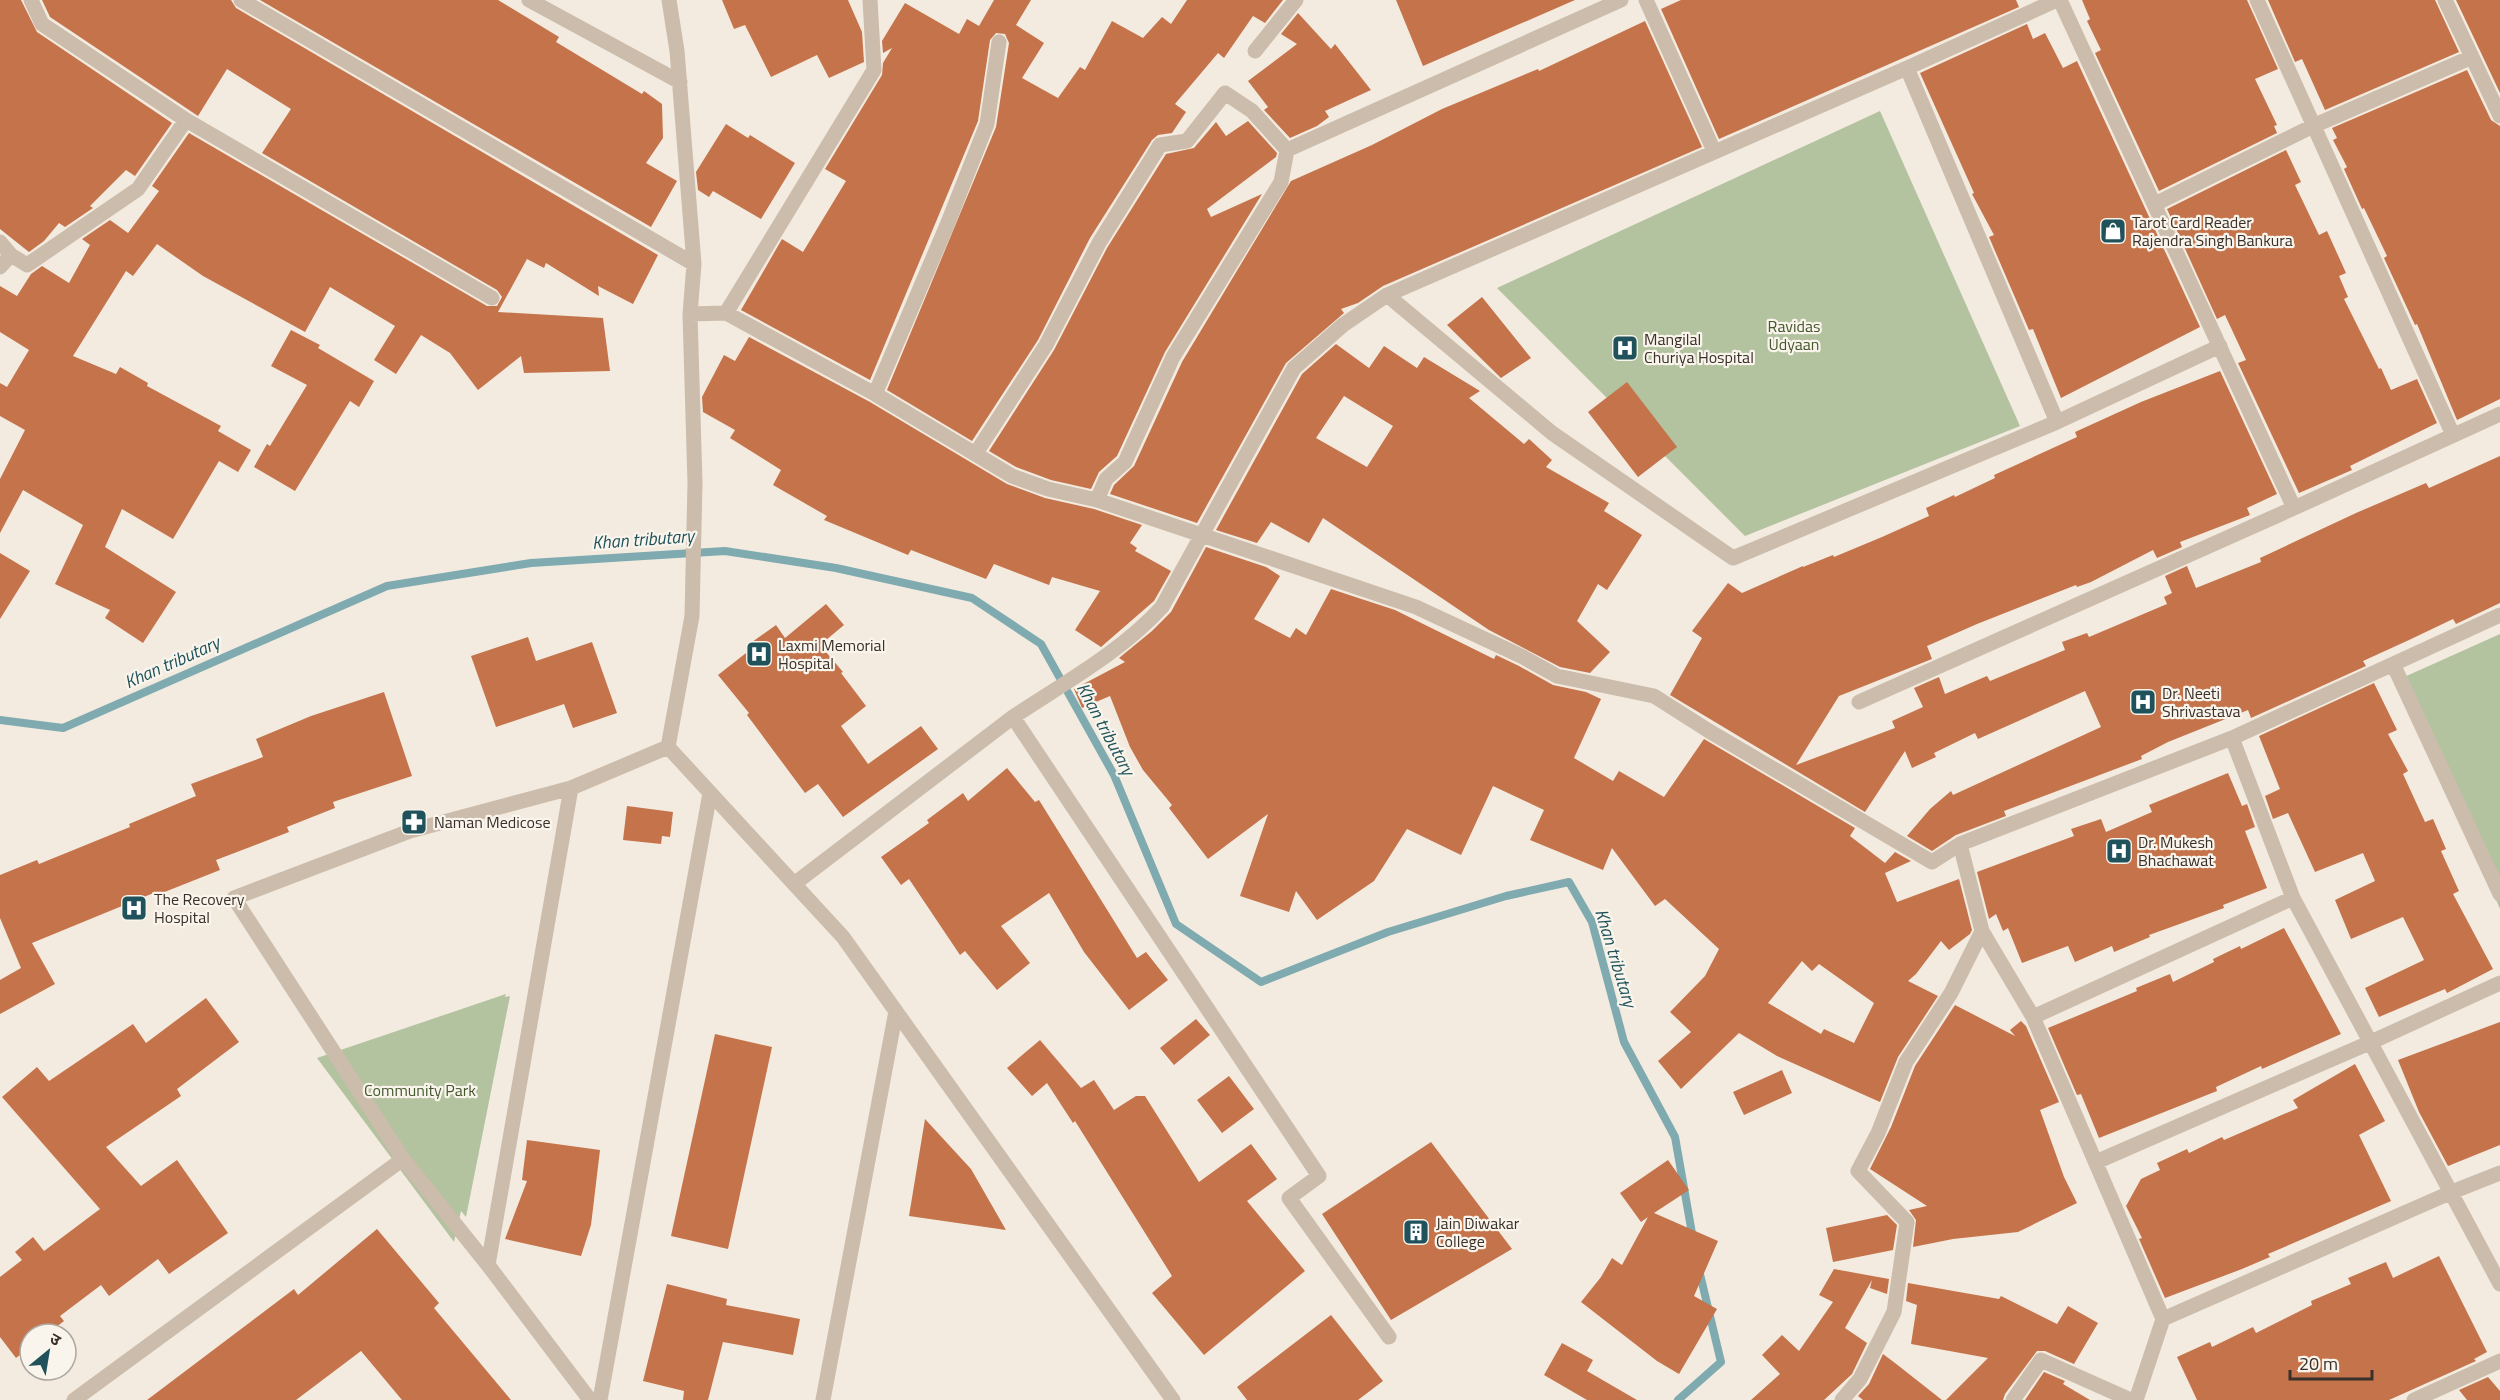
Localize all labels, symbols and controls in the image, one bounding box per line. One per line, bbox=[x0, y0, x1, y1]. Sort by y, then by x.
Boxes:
place label: Tarot Card Reader Rajendra Singh Bankura bbox=[2132, 210, 2293, 252]
shop icon: Tarot Card Reader Rajendra Singh Bankura bbox=[2098, 216, 2128, 246]
park label: Ravidas Udyaan bbox=[1768, 314, 1820, 356]
place label: Mangilal Churiya Hospital bbox=[1644, 327, 1754, 369]
hospital icon: Mangilal Churiya Hospital bbox=[1610, 333, 1640, 363]
water label: Khan tributary bbox=[591, 522, 697, 556]
water label: Khan tributary bbox=[120, 628, 226, 695]
place label: Laxmi Memorial Hospital bbox=[778, 633, 885, 675]
hospital icon: Laxmi Memorial Hospital bbox=[744, 639, 774, 669]
water label: Khan tributary bbox=[1070, 678, 1143, 782]
place label: Dr. Neeti Shrivastava bbox=[2162, 681, 2240, 723]
hospital icon: Dr. Neeti Shrivastava bbox=[2128, 687, 2158, 717]
pharmacy icon: Naman Medicose bbox=[399, 807, 429, 837]
place label: Naman Medicose bbox=[434, 810, 551, 834]
place label: Dr. Mukesh Bhachawat bbox=[2138, 830, 2214, 872]
hospital icon: Dr. Mukesh Bhachawat bbox=[2104, 836, 2134, 866]
place label: The Recovery Hospital bbox=[154, 887, 245, 929]
hospital icon: The Recovery Hospital bbox=[119, 893, 149, 923]
water label: Khan tributary bbox=[1588, 905, 1644, 1012]
park label: Community Park bbox=[364, 1078, 476, 1102]
place label: Jain Diwakar College bbox=[1436, 1211, 1520, 1253]
building icon: Jain Diwakar College bbox=[1401, 1217, 1431, 1247]
north arrow bbox=[18, 1322, 78, 1382]
text: उ bbox=[45, 1326, 66, 1352]
scale bar bbox=[2290, 1343, 2372, 1381]
text: 20 m bbox=[2299, 1350, 2338, 1377]

